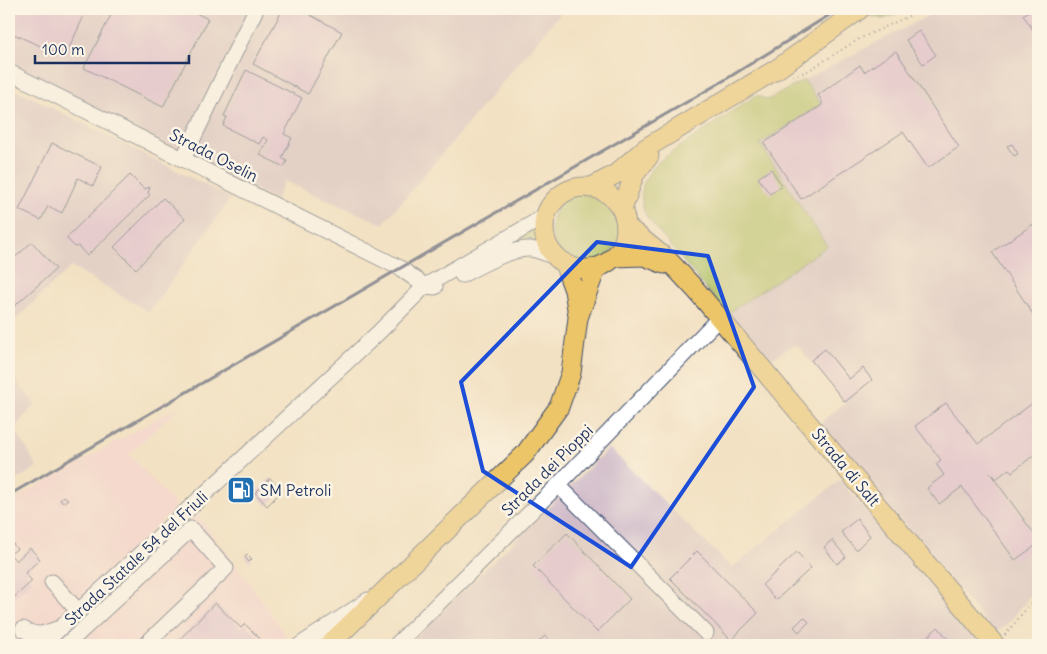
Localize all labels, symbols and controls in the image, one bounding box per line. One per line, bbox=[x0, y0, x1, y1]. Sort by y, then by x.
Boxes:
scale bar bbox=[35, 32, 189, 64]
text: 100 m bbox=[42, 40, 84, 59]
street label: Strada Oselin bbox=[166, 124, 262, 186]
street label: Strada dei Pioppi bbox=[497, 420, 597, 520]
street label: Strada di Salt bbox=[808, 424, 885, 511]
fuel station icon: SM Petroli bbox=[226, 475, 256, 505]
place label: SM Petroli bbox=[260, 480, 331, 500]
street label: Strada Statale 54 del Friuli bbox=[60, 487, 212, 629]

